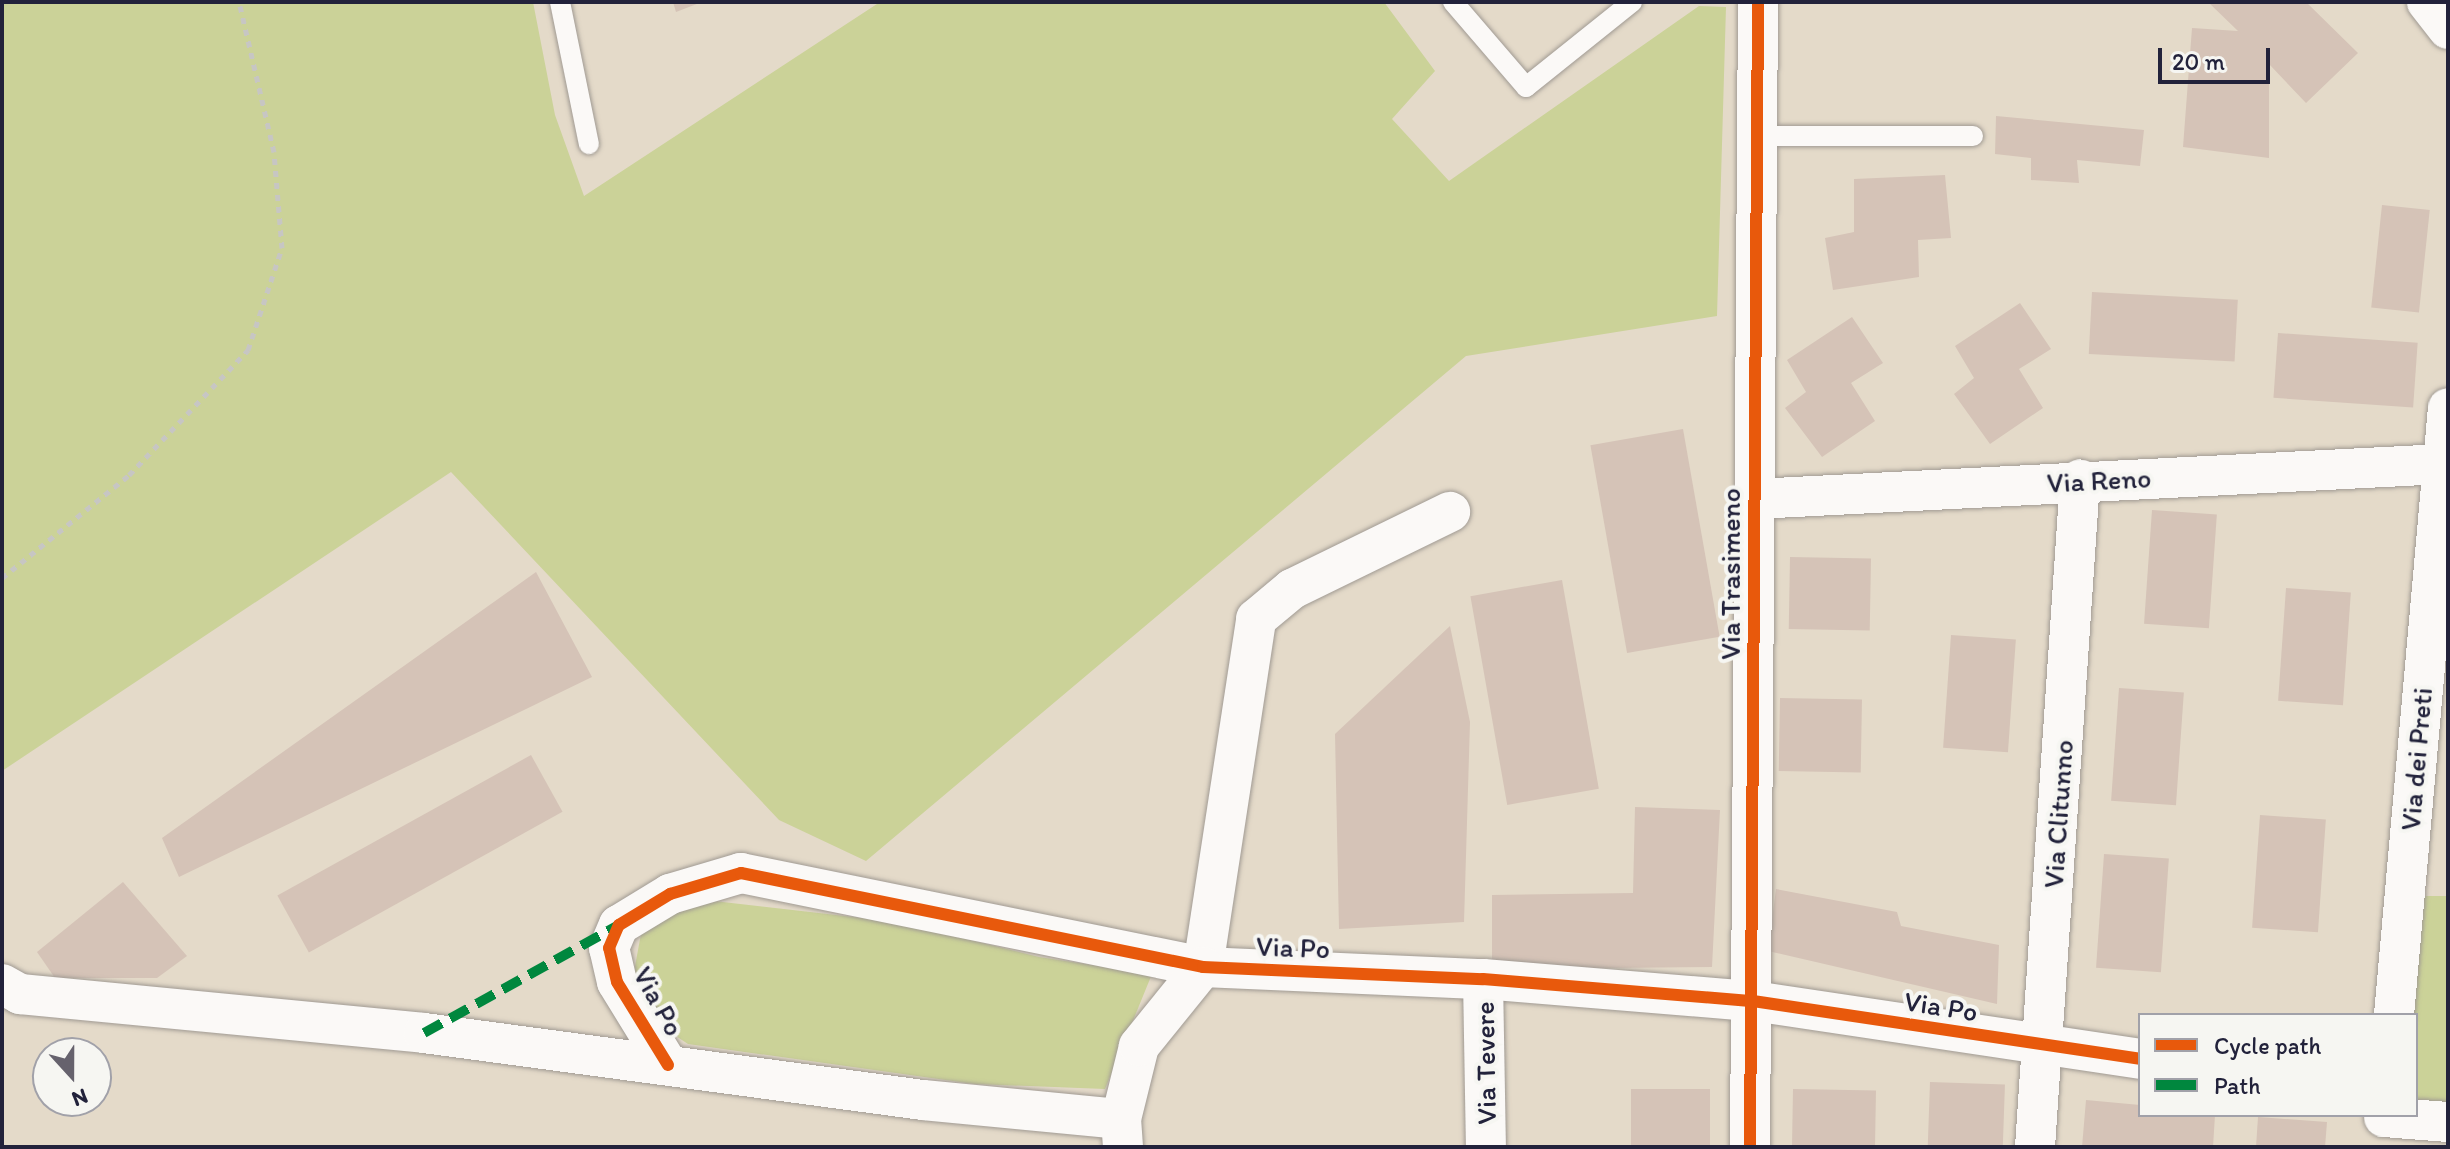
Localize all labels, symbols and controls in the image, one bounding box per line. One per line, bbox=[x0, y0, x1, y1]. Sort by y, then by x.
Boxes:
scale bar bbox=[2162, 32, 2274, 82]
text: 20 m bbox=[2172, 47, 2225, 76]
street label: Via Reno bbox=[2046, 461, 2152, 499]
street label: Via Trasimeno bbox=[1713, 489, 1747, 659]
street label: Via dei Preti bbox=[2393, 686, 2439, 832]
street label: Via Clitunno bbox=[2036, 739, 2080, 889]
street label: Via Po bbox=[1256, 929, 1330, 965]
street label: Via Po bbox=[627, 961, 691, 1041]
street label: Via Po bbox=[1902, 984, 1980, 1028]
street label: Via Tevere bbox=[1467, 1003, 1503, 1123]
legend bbox=[2138, 1013, 2418, 1117]
text: Cycle path bbox=[2214, 1031, 2321, 1060]
north arrow bbox=[32, 1037, 112, 1117]
text: Path bbox=[2214, 1071, 2261, 1100]
text: N bbox=[68, 1083, 92, 1113]

